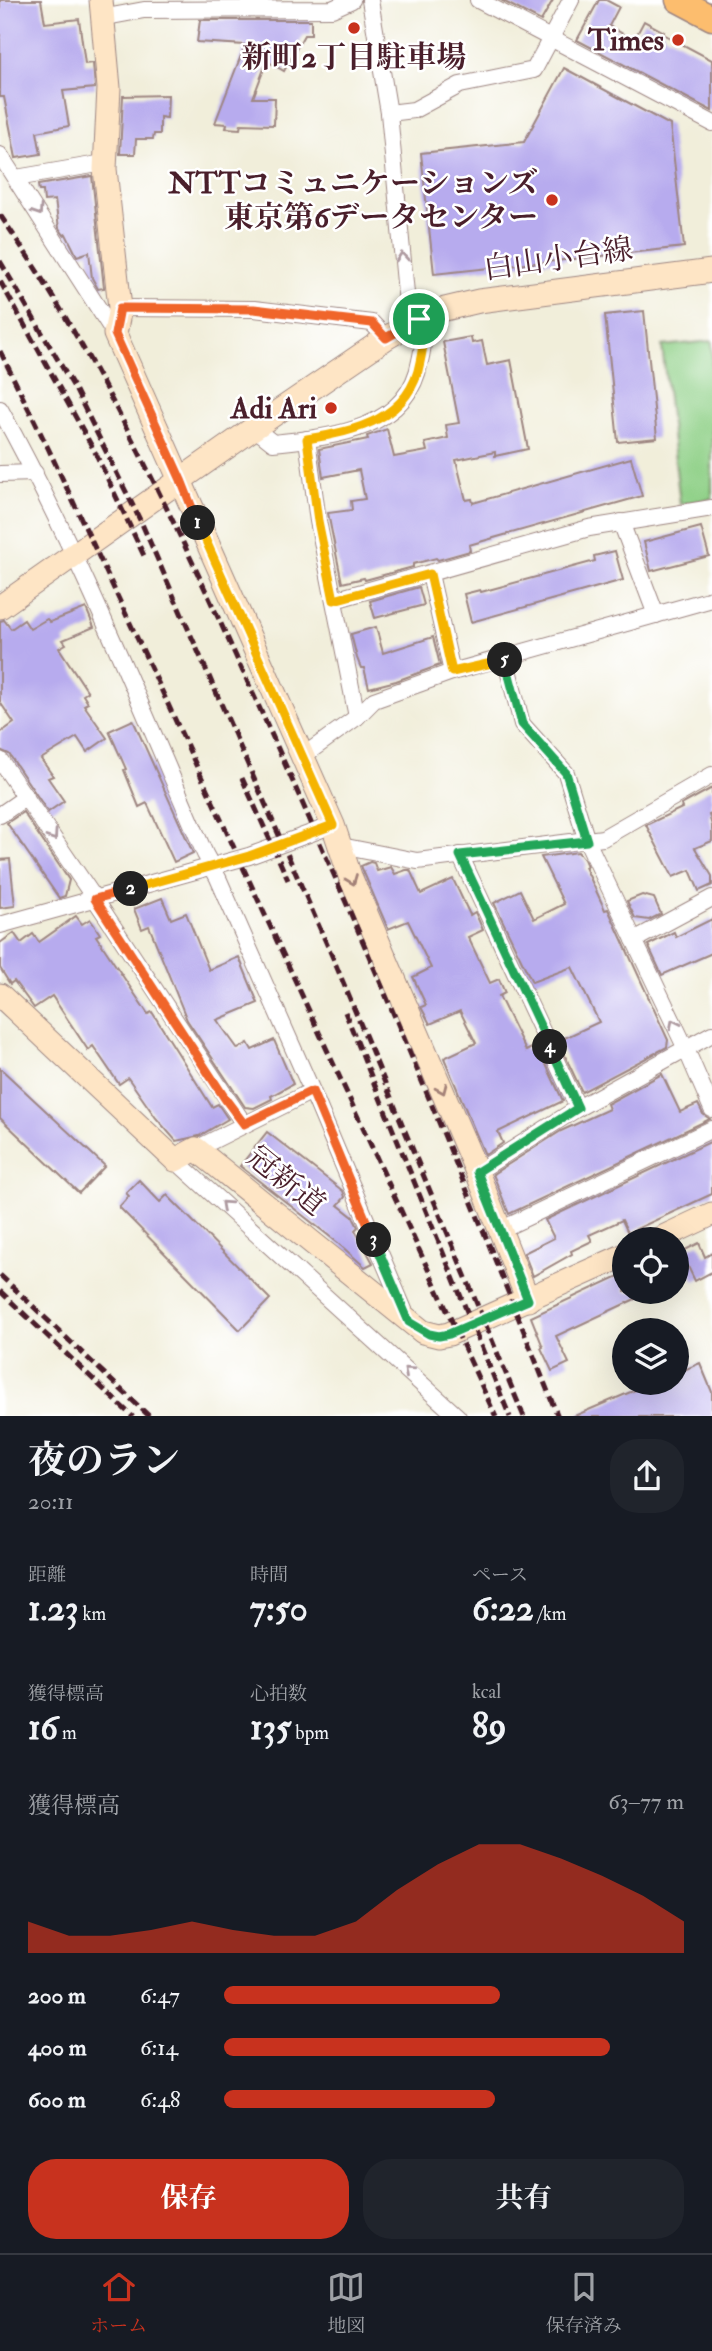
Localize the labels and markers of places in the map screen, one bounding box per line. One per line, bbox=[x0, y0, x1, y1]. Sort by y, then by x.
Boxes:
marker: 新町2丁目駐車場 bbox=[346, 20, 362, 36]
place label: Times bbox=[587, 22, 664, 59]
marker: Times bbox=[670, 32, 686, 48]
place label: 新町2丁目駐車場 bbox=[241, 39, 467, 76]
place label: NTTコミュニケーションズ 東京第6データセンター bbox=[168, 165, 538, 236]
marker: NTTコミュニケーションズ 東京第6データセンター bbox=[544, 192, 560, 208]
pin bbox=[389, 289, 449, 349]
place label: Adi Ari bbox=[229, 390, 317, 427]
marker: Adi Ari bbox=[323, 400, 339, 416]
pin: 1 bbox=[180, 505, 216, 540]
pin: 5 bbox=[488, 642, 522, 678]
pin: 2 bbox=[114, 872, 148, 906]
pin: 4 bbox=[532, 1030, 568, 1064]
pin: 3 bbox=[356, 1222, 392, 1258]

